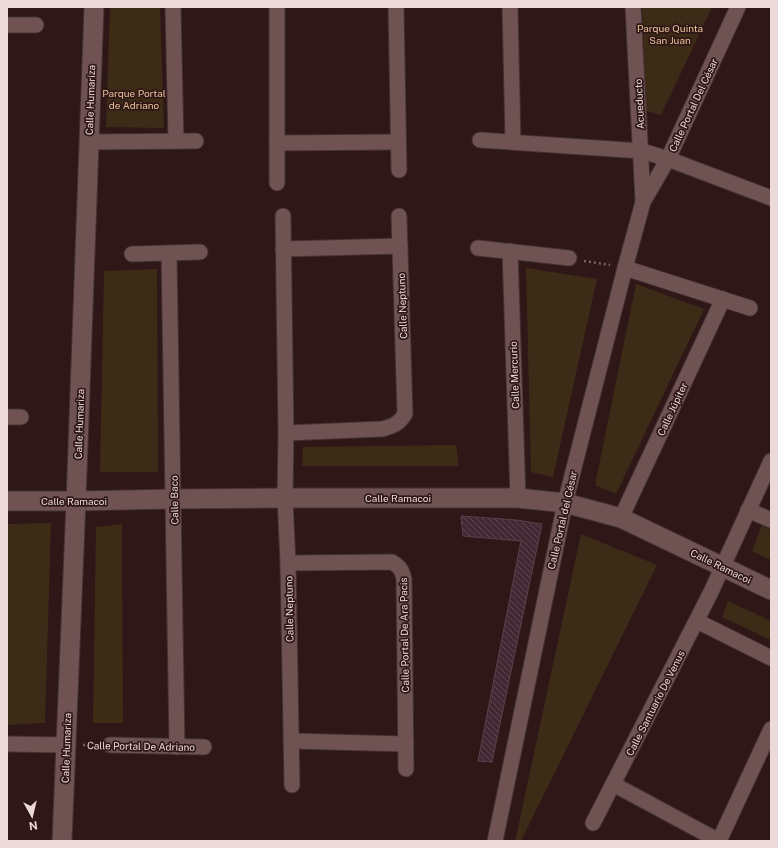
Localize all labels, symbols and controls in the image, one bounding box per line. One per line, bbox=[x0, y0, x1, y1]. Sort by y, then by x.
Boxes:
park label: Parque Quinta San Juan bbox=[637, 22, 703, 46]
street label: Calle Portal Del César bbox=[666, 56, 720, 154]
street label: Calle Humariza bbox=[83, 65, 97, 135]
street label: Acueducto bbox=[632, 78, 646, 129]
park label: Parque Portal de Adriano bbox=[102, 87, 166, 111]
street label: Calle Neptuno bbox=[395, 272, 409, 339]
street label: Calle Mercurio bbox=[507, 341, 521, 409]
street label: Calle Júpiter bbox=[654, 380, 690, 438]
street label: Calle Humariza bbox=[72, 389, 86, 459]
street label: Calle Portal del César bbox=[545, 470, 579, 570]
street label: Calle Baco bbox=[168, 475, 180, 525]
street label: Calle Ramacoi bbox=[365, 492, 431, 504]
street label: Calle Ramacoi bbox=[41, 495, 107, 507]
street label: Calle Ramacoi bbox=[689, 546, 753, 586]
street label: Calle Neptuno bbox=[282, 576, 296, 642]
street label: Calle Portal De Ara Pacis bbox=[397, 577, 411, 693]
street label: Calle Santuario De Venus bbox=[623, 648, 687, 758]
street label: Calle Humariza bbox=[59, 713, 73, 783]
street label: Calle Portal De Adriano bbox=[87, 739, 195, 753]
north arrow bbox=[12, 796, 52, 836]
text: N bbox=[28, 819, 38, 832]

